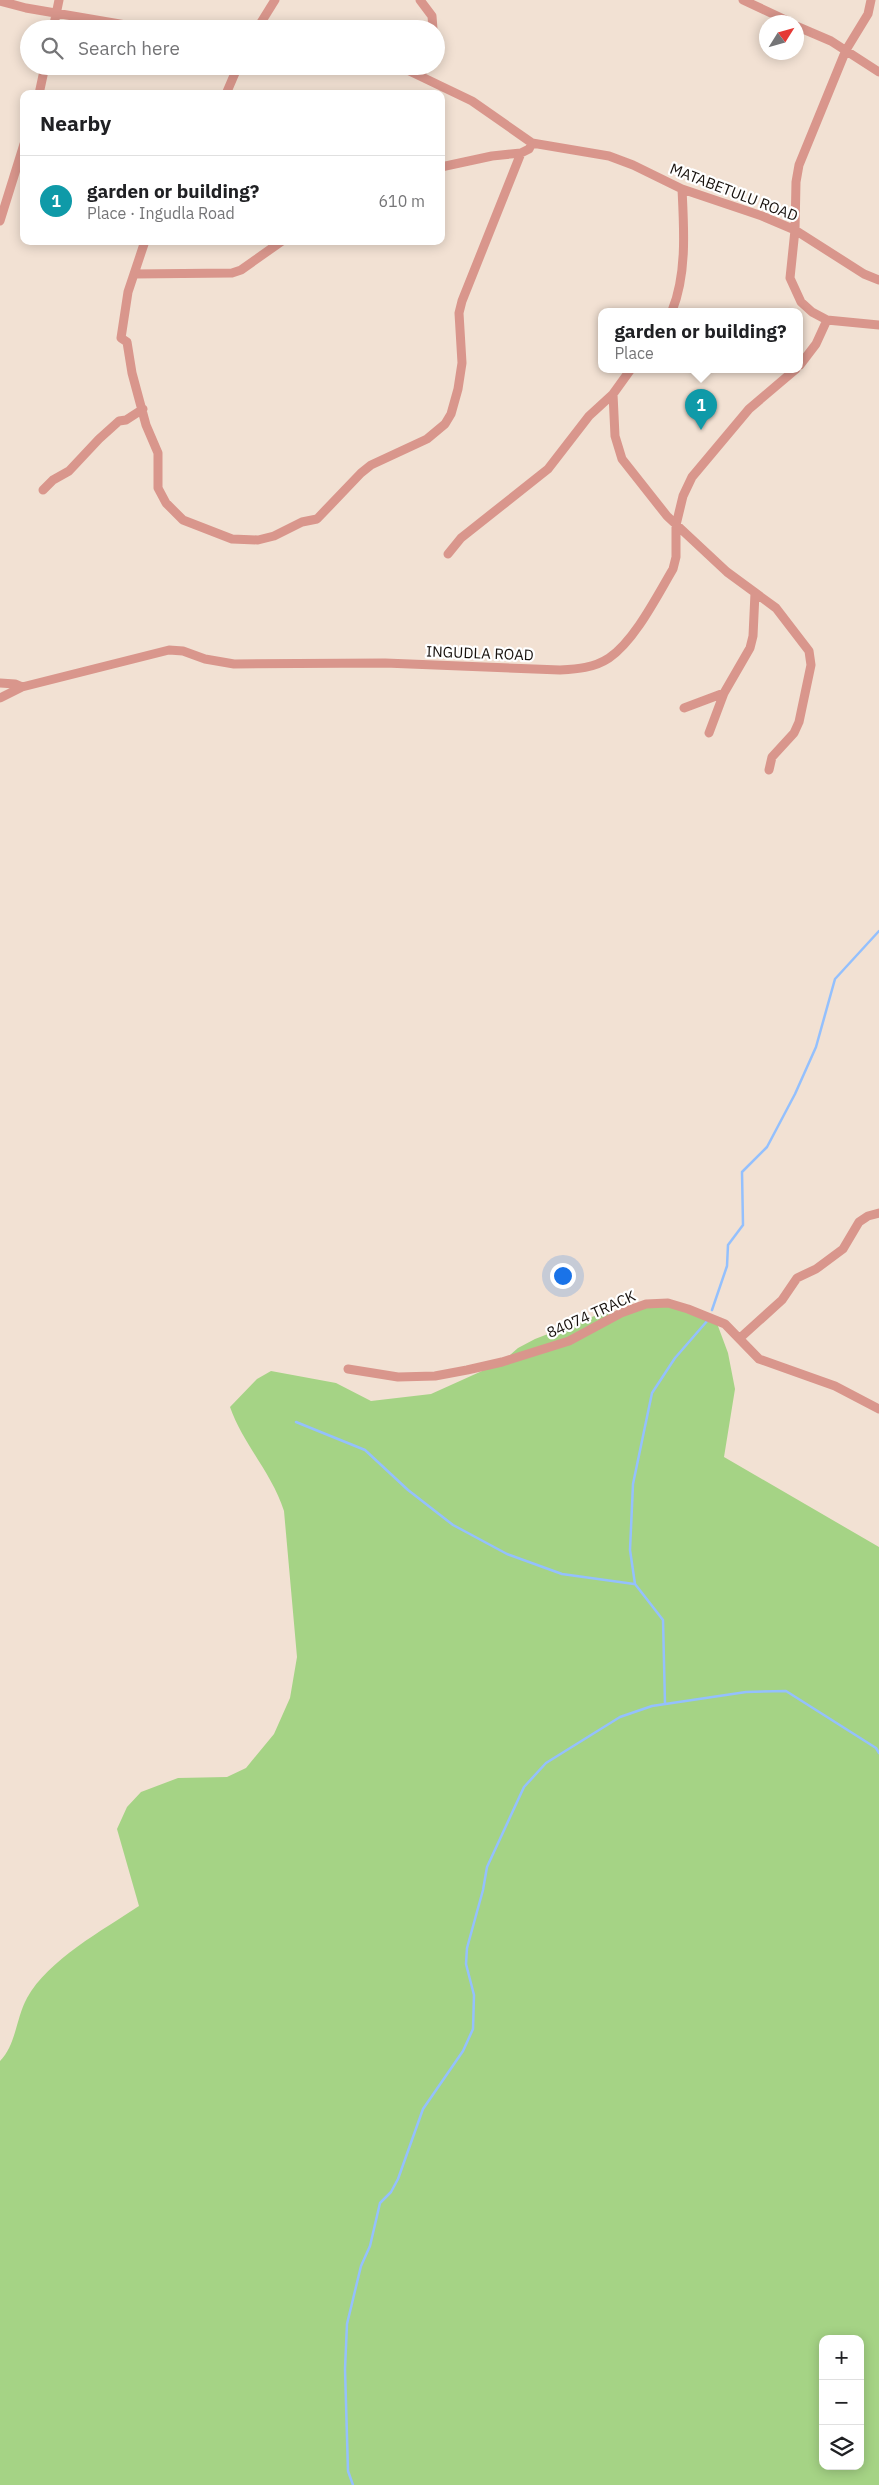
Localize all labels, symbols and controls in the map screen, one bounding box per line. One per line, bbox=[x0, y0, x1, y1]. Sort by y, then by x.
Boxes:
north arrow bbox=[759, 15, 804, 60]
search box bbox=[20, 20, 445, 75]
icon: search bbox=[38, 34, 66, 62]
text: Search here bbox=[78, 36, 180, 60]
text: Nearby bbox=[40, 109, 111, 137]
street label: MATABETULU ROAD bbox=[667, 159, 801, 225]
text: garden or building? bbox=[87, 179, 259, 203]
text: 1 bbox=[51, 191, 61, 211]
text: 610 m bbox=[378, 191, 425, 211]
text: Place · Ingudla Road bbox=[87, 203, 235, 223]
popup bbox=[598, 308, 803, 373]
text: garden or building? bbox=[614, 319, 787, 343]
text: Place bbox=[614, 343, 654, 363]
pin: 1 bbox=[685, 389, 717, 430]
street label: INGUDLA ROAD bbox=[426, 642, 534, 664]
your location bbox=[550, 1263, 576, 1289]
street label: 84074 TRACK bbox=[544, 1286, 639, 1342]
map controls bbox=[819, 2335, 864, 2470]
button: + bbox=[819, 2335, 864, 2380]
button: − bbox=[819, 2380, 864, 2425]
button: layers bbox=[819, 2425, 864, 2470]

